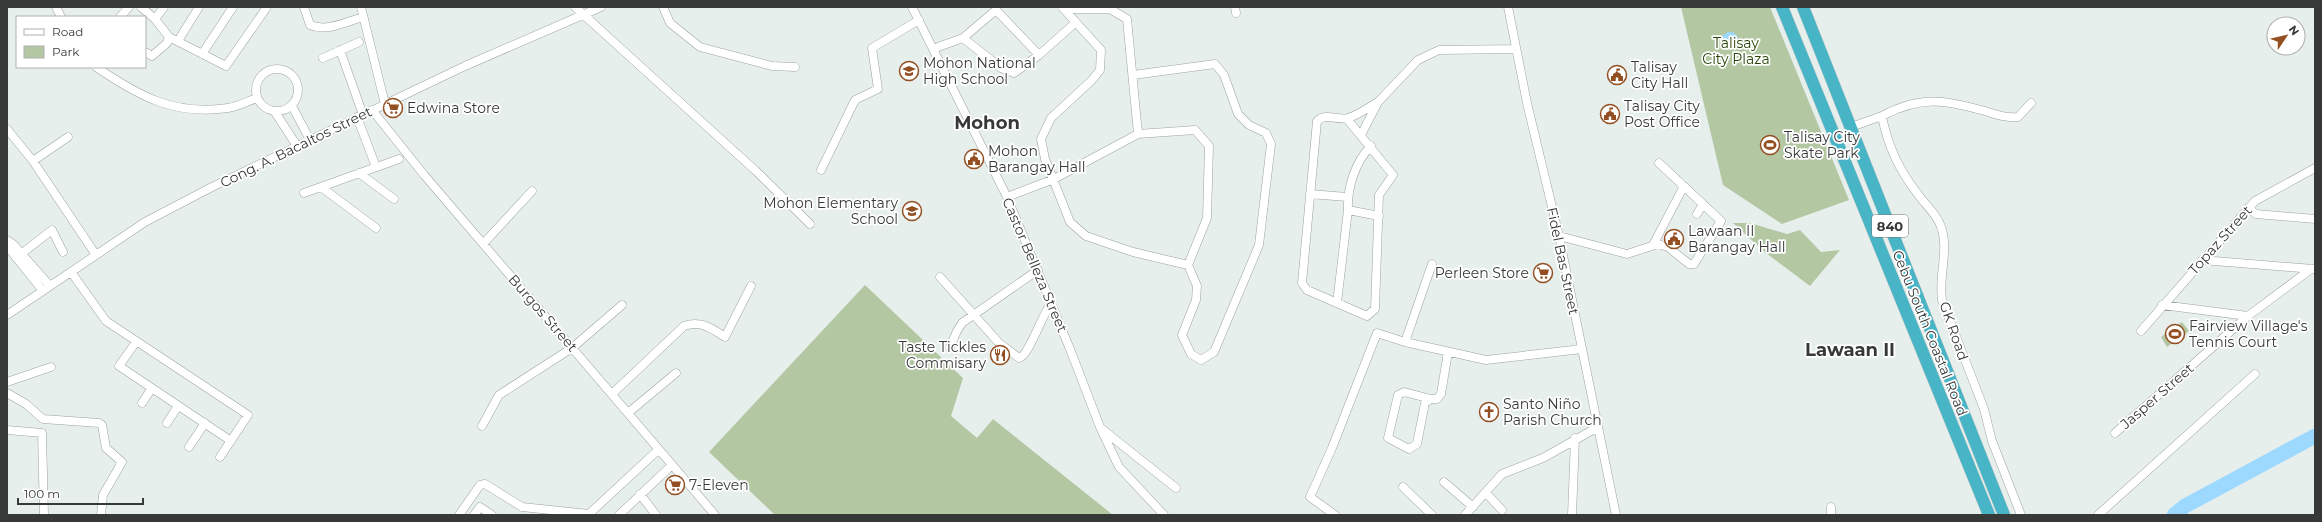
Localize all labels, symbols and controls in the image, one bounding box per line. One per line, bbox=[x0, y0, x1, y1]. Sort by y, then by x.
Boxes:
legend bbox=[16, 16, 146, 68]
north arrow bbox=[2266, 16, 2306, 56]
text: N bbox=[2286, 23, 2302, 38]
text: Road bbox=[52, 24, 83, 39]
park label: Talisay City Plaza bbox=[1702, 34, 1770, 68]
text: Park bbox=[52, 44, 80, 59]
place label: Mohon National High School bbox=[923, 54, 1036, 88]
place label: Talisay City Hall bbox=[1631, 58, 1688, 92]
school or university icon: Mohon National High School bbox=[898, 60, 920, 82]
public building icon: Talisay City Hall bbox=[1606, 64, 1628, 86]
supermarket icon: Edwina Store bbox=[382, 97, 404, 119]
place label: Talisay City Post Office bbox=[1624, 97, 1700, 131]
place label: Edwina Store bbox=[407, 99, 500, 117]
street label: Cong. A. Bacaltos Street bbox=[217, 102, 375, 192]
public building icon: Talisay City Post Office bbox=[1599, 103, 1621, 125]
district label: Mohon bbox=[954, 112, 1020, 134]
place label: Talisay City Skate Park bbox=[1784, 128, 1860, 162]
sports icon: Talisay City Skate Park bbox=[1759, 134, 1781, 156]
place label: Mohon Barangay Hall bbox=[988, 142, 1086, 176]
public building icon: Mohon Barangay Hall bbox=[963, 148, 985, 170]
place label: Mohon Elementary School bbox=[763, 194, 898, 228]
street label: Castor Belleza Street bbox=[998, 195, 1072, 335]
school or university icon: Mohon Elementary School bbox=[901, 200, 923, 222]
street label: Topaz Street bbox=[2184, 201, 2256, 278]
street label: Fidel Bas Street bbox=[1543, 205, 1583, 317]
road number: 840 bbox=[1872, 215, 1908, 237]
place label: Lawaan II Barangay Hall bbox=[1688, 222, 1786, 256]
public building icon: Lawaan II Barangay Hall bbox=[1663, 228, 1685, 250]
street label: Cebu South Coastal Road bbox=[1888, 247, 1972, 419]
supermarket icon: Perleen Store bbox=[1532, 262, 1554, 284]
place label: Perleen Store bbox=[1435, 264, 1529, 282]
street label: Burgos Street bbox=[505, 271, 582, 356]
street label: GK Road bbox=[1936, 299, 1972, 363]
place label: Fairview Village's Tennis Court bbox=[2189, 317, 2308, 351]
sports icon: Fairview Village's Tennis Court bbox=[2164, 323, 2186, 345]
place label: Taste Tickles Commisary bbox=[899, 338, 986, 372]
district label: Lawaan II bbox=[1805, 339, 1895, 361]
restaurant icon: Taste Tickles Commisary bbox=[989, 344, 1011, 366]
street label: Jasper Street bbox=[2116, 359, 2198, 434]
place label: Santo Niño Parish Church bbox=[1503, 395, 1602, 429]
church icon: Santo Niño Parish Church bbox=[1478, 401, 1500, 423]
supermarket icon: 7-Eleven bbox=[664, 474, 686, 496]
place label: 7-Eleven bbox=[689, 476, 749, 494]
scale bar bbox=[18, 480, 143, 506]
text: 100 m bbox=[24, 486, 60, 501]

